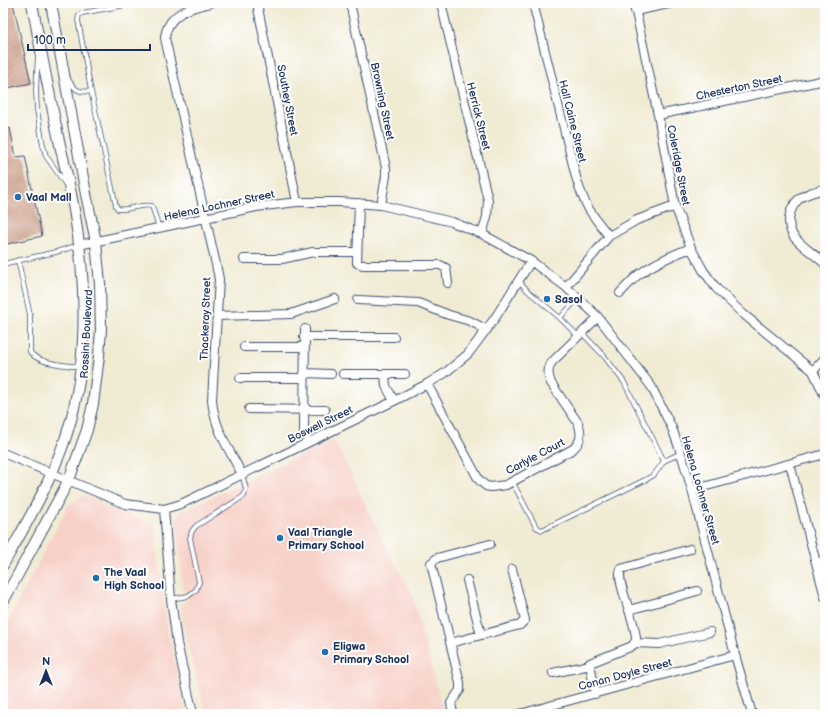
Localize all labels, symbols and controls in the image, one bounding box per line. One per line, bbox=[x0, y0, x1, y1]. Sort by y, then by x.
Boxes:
scale bar bbox=[28, 26, 150, 52]
text: 100 m bbox=[34, 33, 66, 48]
street label: Browning Street bbox=[368, 61, 397, 142]
street label: Southey Street bbox=[274, 64, 301, 137]
street label: Chesterton Street bbox=[695, 72, 784, 103]
street label: Hall Caine Street bbox=[556, 79, 589, 164]
street label: Herrick Street bbox=[464, 81, 493, 152]
street label: Coleridge Street bbox=[664, 124, 693, 207]
street label: Helena Lochner Street bbox=[163, 187, 276, 224]
place label: Vaal Mall bbox=[26, 191, 72, 204]
marker: Vaal Mall bbox=[13, 192, 23, 202]
street label: Thackeray Street bbox=[198, 276, 213, 361]
street label: Rossini Boulevard bbox=[78, 289, 95, 379]
place label: Sasol bbox=[555, 293, 583, 306]
marker: Sasol bbox=[542, 294, 552, 304]
street label: Boswell Street bbox=[286, 403, 355, 446]
street label: Helena Lochner Street bbox=[679, 434, 722, 547]
street label: Carlyle Court bbox=[504, 435, 567, 477]
place label: Vaal Triangle Primary School bbox=[288, 526, 364, 552]
marker: Vaal Triangle Primary School bbox=[275, 533, 285, 543]
place label: The Vaal High School bbox=[104, 566, 164, 592]
marker: The Vaal High School bbox=[91, 573, 101, 583]
place label: Eligwa Primary School bbox=[333, 640, 409, 666]
marker: Eligwa Primary School bbox=[320, 647, 330, 657]
north arrow bbox=[26, 651, 66, 691]
text: N bbox=[42, 655, 50, 668]
street label: Conan Doyle Street bbox=[577, 656, 674, 693]

